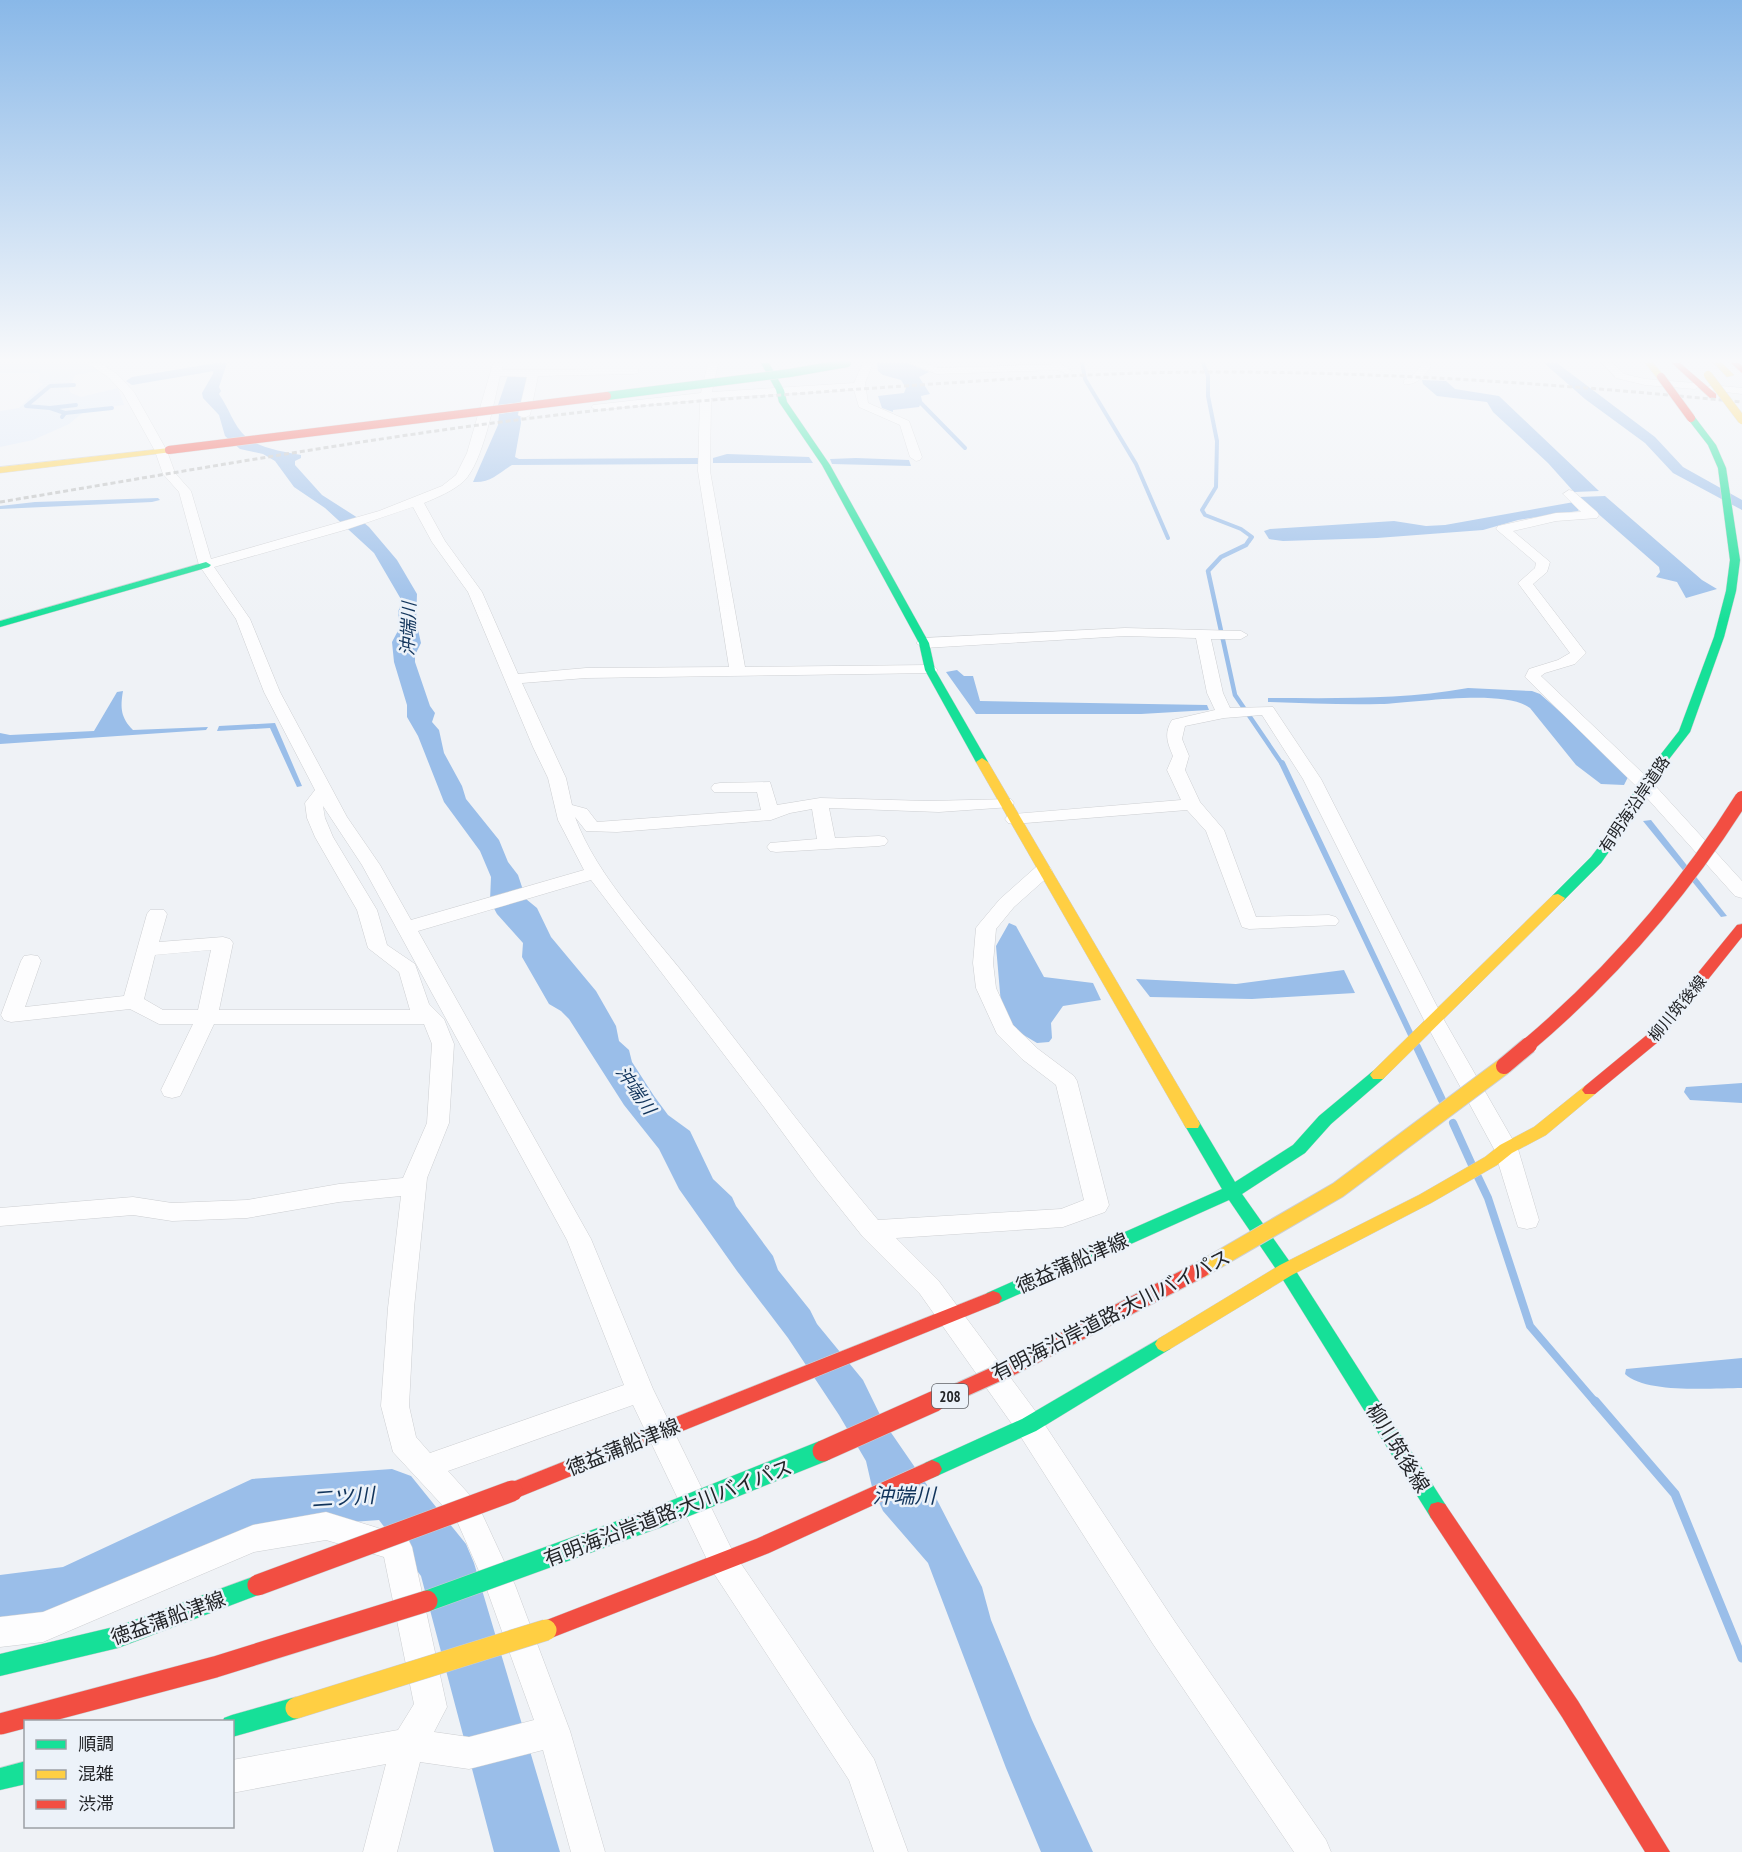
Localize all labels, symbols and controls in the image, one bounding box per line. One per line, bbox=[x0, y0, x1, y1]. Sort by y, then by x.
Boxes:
water label: 沖端川 bbox=[396, 600, 421, 656]
street label: 有明海沿岸道路 bbox=[1594, 752, 1674, 856]
street label: 柳川筑後線 bbox=[1644, 971, 1710, 1045]
water label: 沖端川 bbox=[611, 1061, 662, 1120]
street label: 徳益蒲船津線 bbox=[1012, 1227, 1132, 1299]
street label: 有明海沿岸道路;大川バイパス bbox=[988, 1244, 1234, 1386]
road number: 208 bbox=[932, 1384, 968, 1408]
street label: 柳川筑後線 bbox=[1360, 1399, 1436, 1497]
street label: 徳益蒲船津線 bbox=[562, 1412, 684, 1482]
street label: 有明海沿岸道路;大川バイパス bbox=[540, 1454, 796, 1572]
water label: 二ツ川 bbox=[311, 1481, 377, 1513]
water label: 沖端川 bbox=[873, 1482, 937, 1509]
street label: 徳益蒲船津線 bbox=[107, 1585, 229, 1651]
legend bbox=[24, 1720, 234, 1828]
text: 順調 bbox=[78, 1732, 114, 1755]
text: 混雑 bbox=[78, 1762, 114, 1785]
text: 渋滞 bbox=[78, 1792, 114, 1815]

